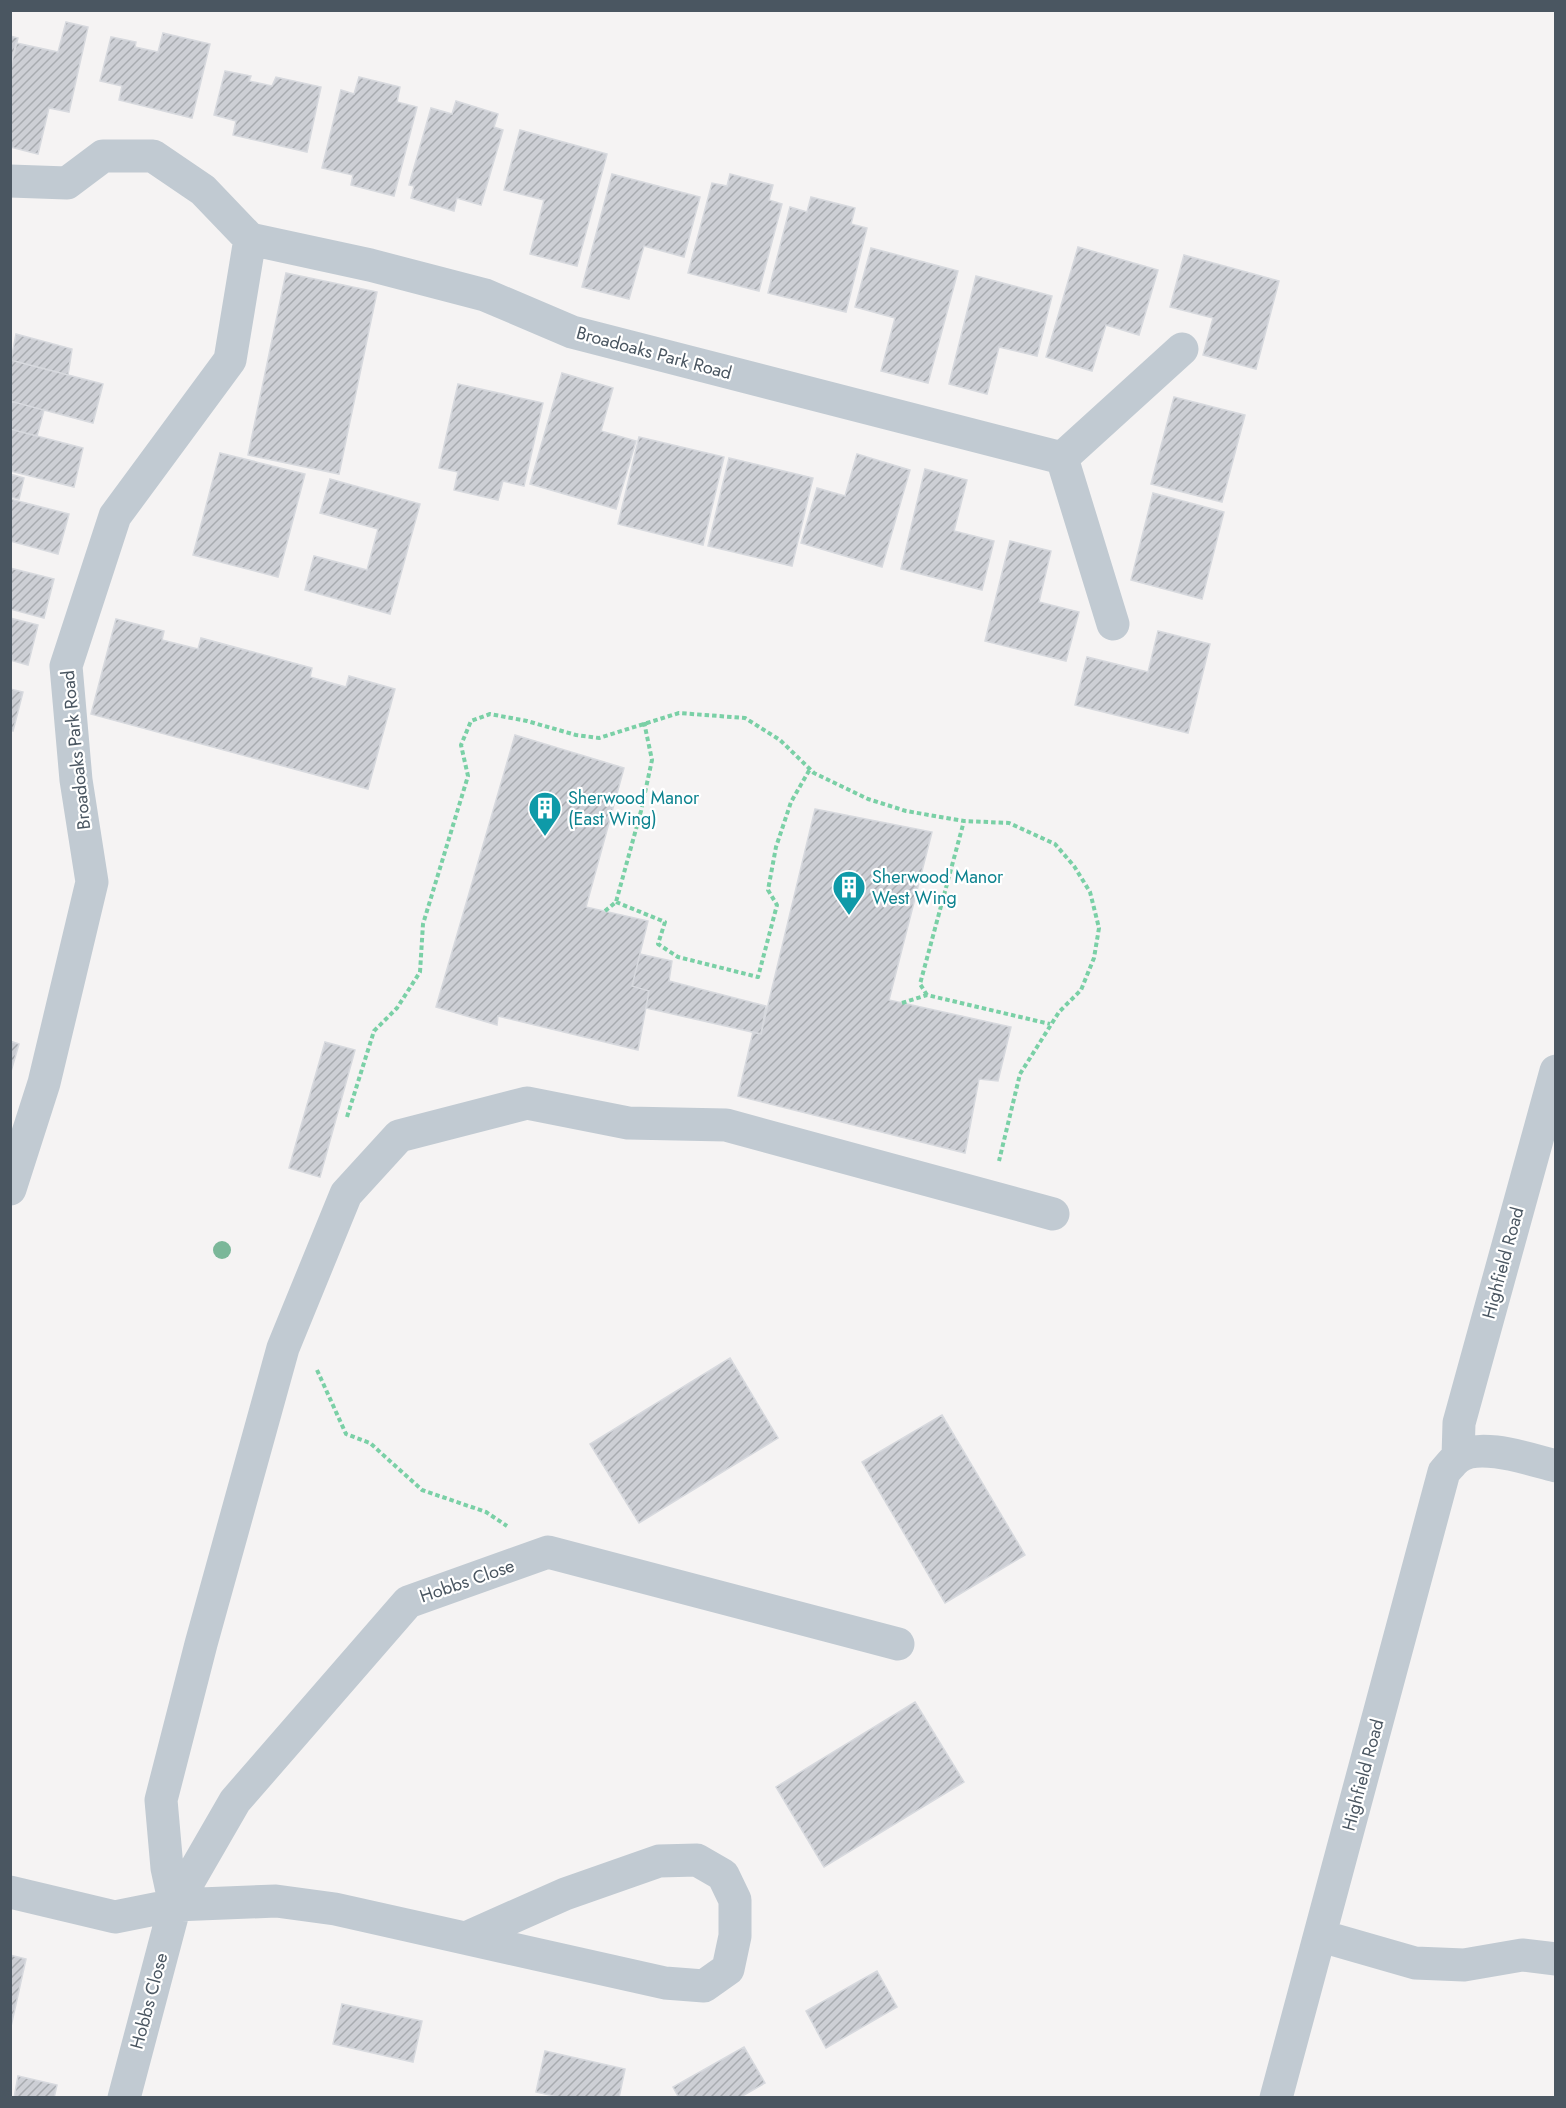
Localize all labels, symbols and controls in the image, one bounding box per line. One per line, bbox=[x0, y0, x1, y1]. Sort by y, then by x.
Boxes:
street label: Broadoaks Park Road bbox=[573, 320, 735, 386]
street label: Broadoaks Park Road bbox=[55, 669, 97, 831]
place label: Sherwood Manor (East Wing) bbox=[568, 785, 700, 832]
building icon: Sherwood Manor (East Wing) bbox=[527, 790, 563, 837]
place label: Sherwood Manor West Wing bbox=[872, 864, 1004, 911]
building icon: Sherwood Manor West Wing bbox=[831, 869, 867, 916]
street label: Highfield Road bbox=[1476, 1204, 1530, 1322]
street label: Hobbs Close bbox=[416, 1553, 518, 1609]
street label: Highfield Road bbox=[1336, 1716, 1390, 1834]
street label: Hobbs Close bbox=[124, 1950, 174, 2052]

